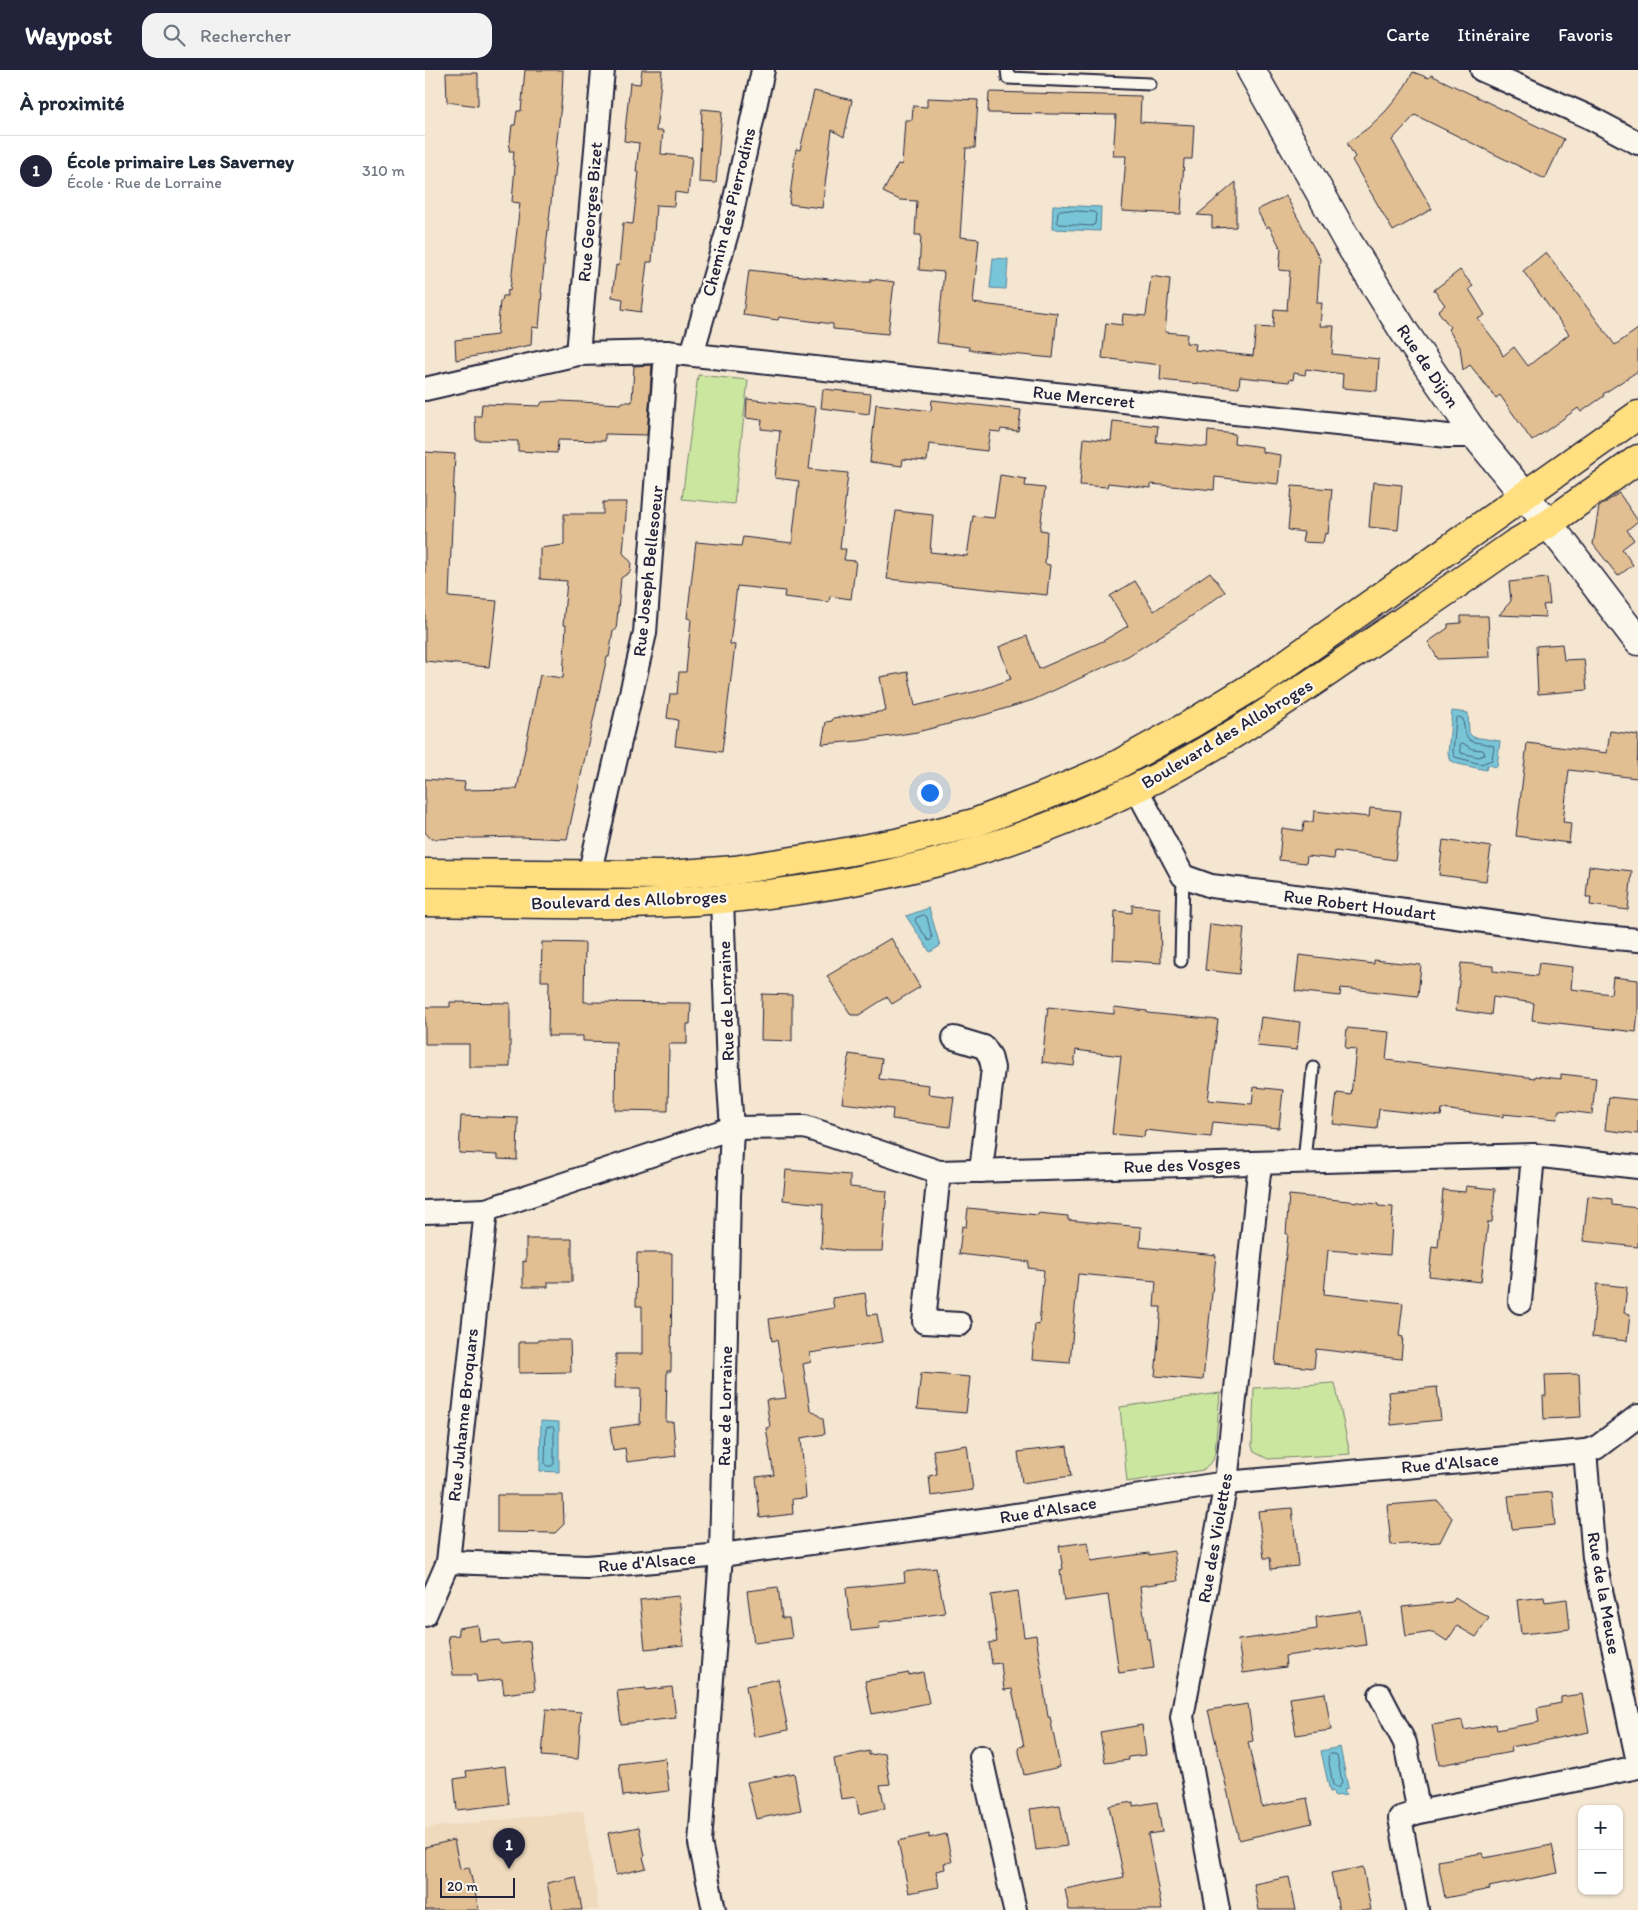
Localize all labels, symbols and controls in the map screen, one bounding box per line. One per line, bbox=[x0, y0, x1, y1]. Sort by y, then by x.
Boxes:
search box bbox=[142, 13, 492, 58]
text: Waypost bbox=[25, 21, 112, 50]
icon: search bbox=[160, 21, 188, 49]
text: Rechercher bbox=[200, 24, 291, 47]
text: Carte bbox=[1386, 24, 1430, 46]
text: Itinéraire bbox=[1458, 24, 1530, 46]
text: Favoris bbox=[1558, 24, 1613, 46]
text: À proximité bbox=[20, 90, 125, 115]
street label: Chemin des Pierrodins bbox=[697, 125, 761, 299]
street label: Rue Georges Bizet bbox=[573, 141, 607, 283]
text: École primaire Les Saverney bbox=[67, 150, 294, 173]
text: 1 bbox=[32, 161, 40, 180]
text: 310 m bbox=[362, 161, 405, 180]
text: École · Rue de Lorraine bbox=[67, 173, 222, 192]
street label: Rue de Dijon bbox=[1392, 320, 1464, 412]
street label: Rue Merceret bbox=[1032, 381, 1137, 413]
street label: Rue Joseph Bellesoeur bbox=[628, 483, 668, 658]
street label: Boulevard des Allobroges bbox=[1137, 674, 1317, 794]
your location bbox=[917, 780, 943, 806]
street label: Rue Robert Houdart bbox=[1282, 885, 1438, 925]
street label: Boulevard des Allobroges bbox=[531, 886, 727, 914]
street label: Rue de Lorraine bbox=[713, 940, 739, 1062]
street label: Rue des Vosges bbox=[1123, 1152, 1241, 1178]
street label: Rue Juhanne Broquars bbox=[443, 1327, 483, 1503]
street label: Rue de Lorraine bbox=[713, 1346, 737, 1466]
street label: Rue d'Alsace bbox=[1400, 1448, 1500, 1478]
street label: Rue des Violettes bbox=[1193, 1471, 1237, 1605]
street label: Rue d'Alsace bbox=[998, 1491, 1098, 1529]
street label: Rue de la Meuse bbox=[1582, 1530, 1626, 1656]
street label: Rue d'Alsace bbox=[597, 1547, 697, 1577]
map controls bbox=[1578, 1805, 1623, 1895]
button: + bbox=[1578, 1805, 1623, 1850]
pin: 1 bbox=[493, 1828, 525, 1869]
button: − bbox=[1578, 1850, 1623, 1895]
scale bar bbox=[440, 1875, 515, 1898]
text: 20 m bbox=[447, 1878, 478, 1895]

